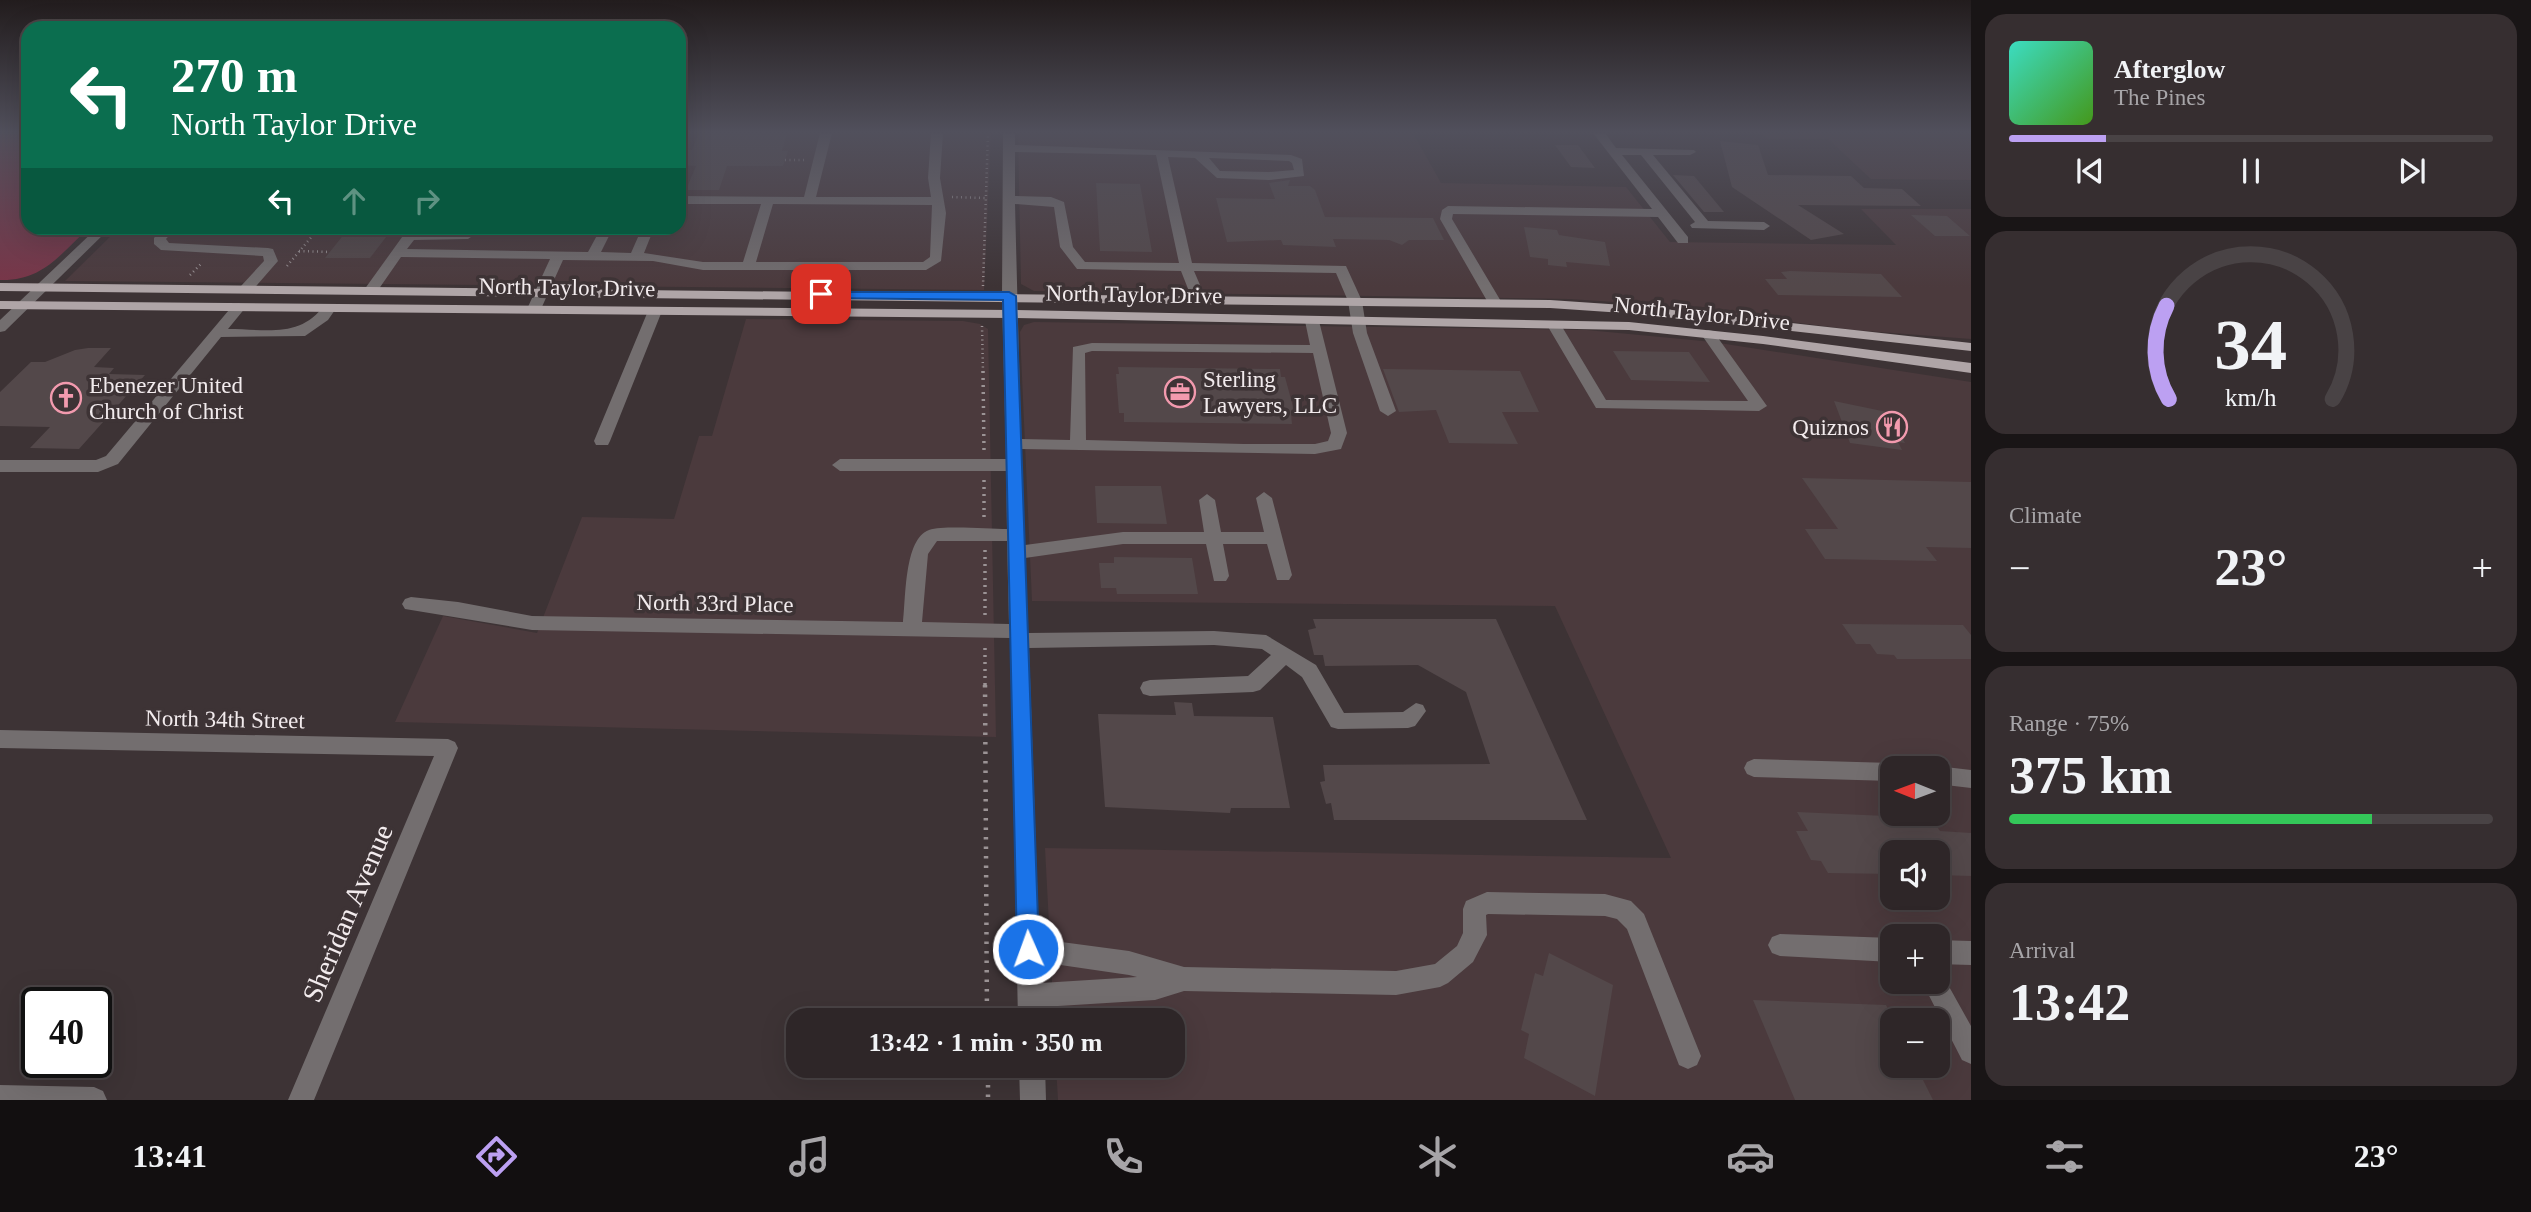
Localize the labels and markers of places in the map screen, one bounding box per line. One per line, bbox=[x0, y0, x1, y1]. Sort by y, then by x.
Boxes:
pin bbox=[791, 264, 851, 324]
place label: Sterling Lawyers, LLC bbox=[1203, 367, 1337, 418]
place label: Ebenezer United Church of Christ bbox=[89, 373, 244, 424]
office icon: Sterling Lawyers, LLC bbox=[1163, 375, 1197, 409]
church icon: Ebenezer United Church of Christ bbox=[49, 381, 83, 415]
restaurant icon: Quiznos bbox=[1875, 410, 1909, 444]
place label: Quiznos bbox=[1792, 415, 1869, 440]

